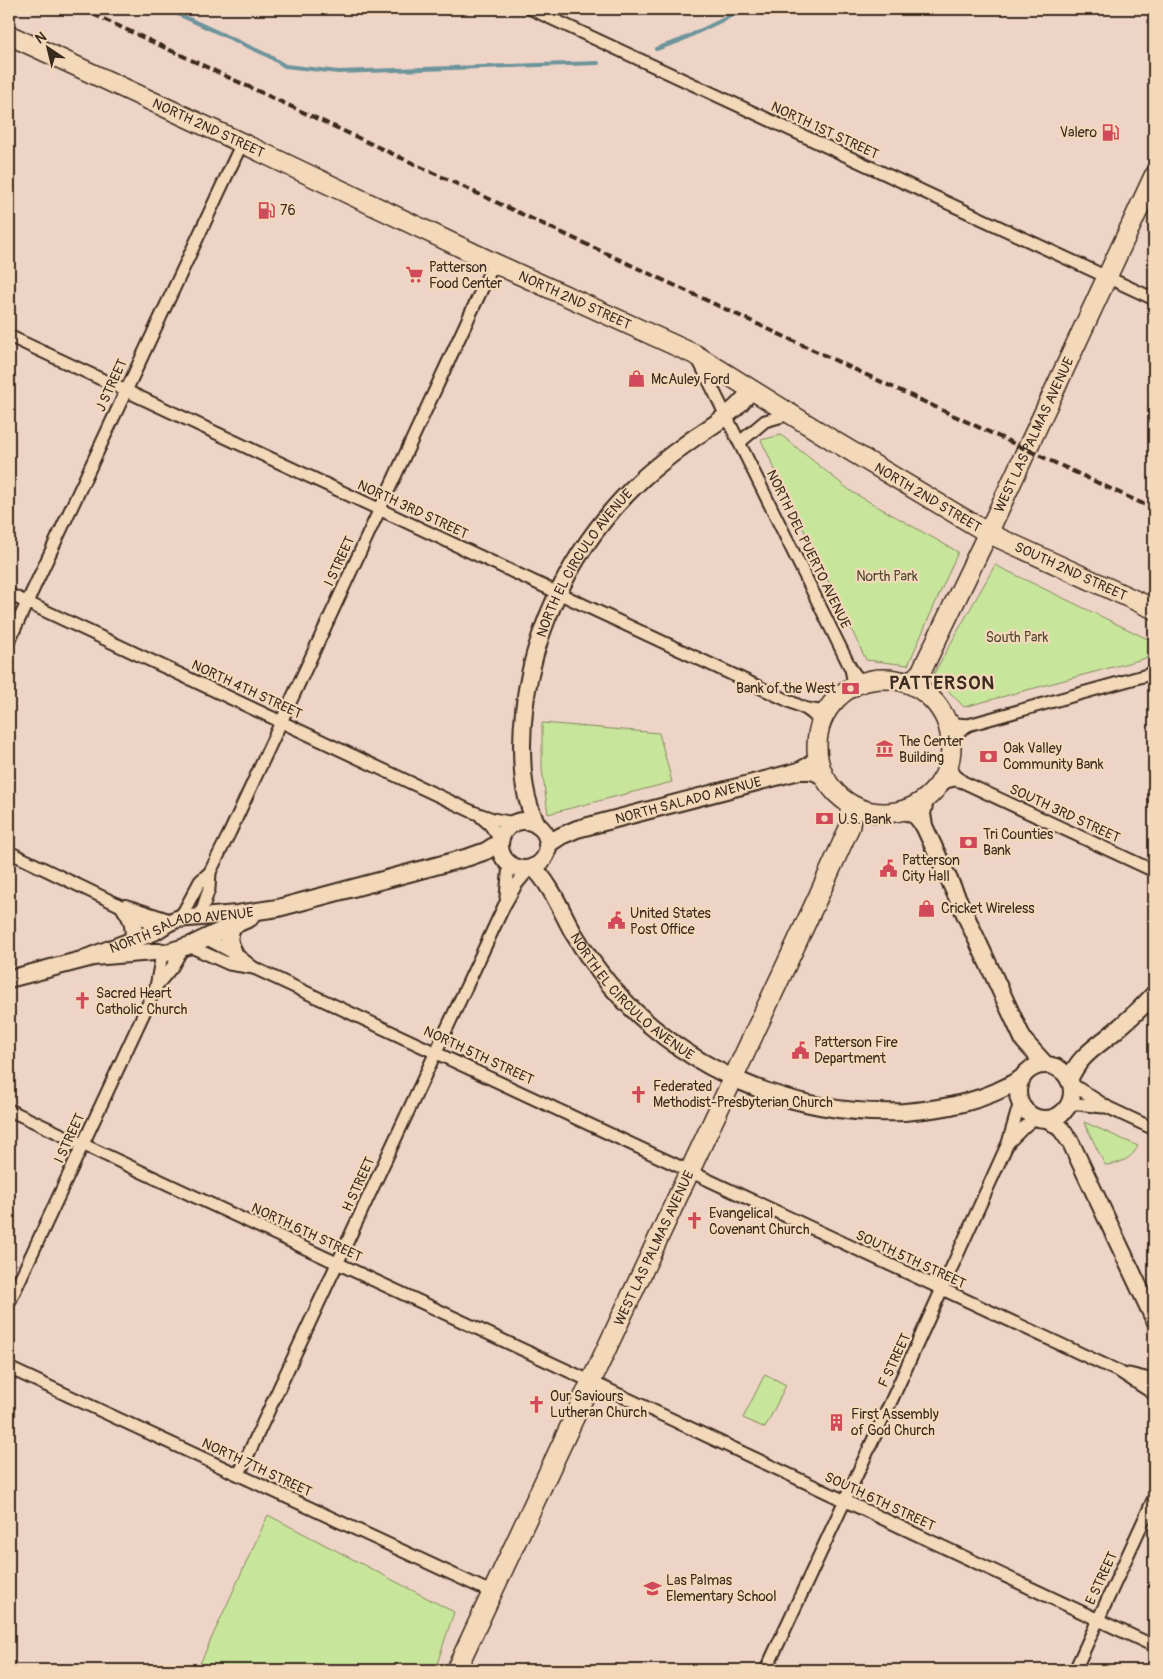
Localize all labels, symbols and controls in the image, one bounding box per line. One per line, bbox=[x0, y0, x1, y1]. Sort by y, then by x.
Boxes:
north arrow bbox=[22, 22, 72, 72]
text: N bbox=[32, 28, 50, 47]
street label: NORTH 2ND STREET bbox=[150, 95, 267, 162]
street label: NORTH 1ST STREET bbox=[768, 98, 882, 163]
fuel station icon: Valero bbox=[1101, 122, 1121, 142]
place label: Valero bbox=[1060, 124, 1097, 141]
fuel station icon: 76 bbox=[256, 200, 276, 220]
place label: 76 bbox=[280, 202, 296, 219]
place label: Patterson Food Center bbox=[429, 259, 502, 292]
supermarket icon: Patterson Food Center bbox=[405, 265, 425, 285]
street label: NORTH 2ND STREET bbox=[516, 267, 634, 333]
street label: WEST LAS PALMAS AVENUE bbox=[991, 355, 1078, 515]
street label: J STREET bbox=[92, 356, 131, 414]
shop icon: McAuley Ford bbox=[627, 369, 647, 389]
place label: McAuley Ford bbox=[651, 371, 730, 388]
street label: NORTH 2ND STREET bbox=[871, 459, 985, 536]
street label: NORTH DEL PUERTO AVENUE bbox=[763, 467, 854, 631]
street label: NORTH 3RD STREET bbox=[355, 476, 471, 543]
street label: NORTH EL CIRCULO AVENUE bbox=[533, 486, 636, 640]
street label: I STREET bbox=[320, 533, 359, 589]
street label: SOUTH 2ND STREET bbox=[1012, 538, 1130, 605]
park label: North Park bbox=[856, 568, 918, 585]
park label: South Park bbox=[986, 629, 1048, 646]
street label: NORTH 4TH STREET bbox=[189, 656, 305, 723]
district label: PATTERSON bbox=[889, 671, 995, 695]
bank icon: Bank of the West bbox=[840, 678, 860, 698]
place label: Bank of the West bbox=[736, 680, 836, 697]
place label: The Center Building bbox=[899, 733, 964, 766]
museum icon: The Center Building bbox=[875, 739, 895, 759]
place label: Oak Valley Community Bank bbox=[1003, 740, 1104, 773]
bank icon: Oak Valley Community Bank bbox=[979, 746, 999, 766]
street label: NORTH SALADO AVENUE bbox=[613, 773, 763, 828]
street label: SOUTH 3RD STREET bbox=[1007, 780, 1123, 847]
bank icon: U.S. Bank bbox=[814, 809, 834, 829]
place label: U.S. Bank bbox=[838, 811, 892, 828]
place label: Tri Counties Bank bbox=[983, 826, 1054, 859]
bank icon: Tri Counties Bank bbox=[959, 832, 979, 852]
place label: Patterson City Hall bbox=[902, 852, 960, 885]
public building icon: Patterson City Hall bbox=[878, 858, 898, 878]
shop icon: Cricket Wireless bbox=[917, 898, 937, 918]
place label: Cricket Wireless bbox=[941, 900, 1035, 917]
street label: NORTH SALADO AVENUE bbox=[107, 904, 255, 957]
place label: United States Post Office bbox=[630, 905, 712, 938]
public building icon: United States Post Office bbox=[606, 911, 626, 931]
street label: NORTH EL CIRCULO AVENUE bbox=[566, 930, 697, 1064]
place label: Sacred Heart Catholic Church bbox=[96, 985, 187, 1018]
church icon: Sacred Heart Catholic Church bbox=[72, 991, 92, 1011]
street label: NORTH 5TH STREET bbox=[421, 1022, 537, 1089]
place label: Patterson Fire Department bbox=[814, 1034, 898, 1067]
public building icon: Patterson Fire Department bbox=[790, 1040, 810, 1060]
place label: Federated Methodist-Presbyterian Church bbox=[653, 1078, 833, 1111]
church icon: Federated Methodist-Presbyterian Church bbox=[629, 1084, 649, 1104]
street label: I STREET bbox=[50, 1110, 89, 1166]
street label: H STREET bbox=[338, 1154, 379, 1214]
street label: WEST LAS PALMAS AVENUE bbox=[610, 1168, 698, 1328]
street label: NORTH 6TH STREET bbox=[249, 1199, 365, 1266]
place label: Evangelical Covenant Church bbox=[709, 1205, 809, 1238]
church icon: Evangelical Covenant Church bbox=[685, 1211, 705, 1231]
street label: SOUTH 5TH STREET bbox=[853, 1226, 969, 1293]
street label: F STREET bbox=[875, 1330, 914, 1390]
place label: Our Saviours Lutheran Church bbox=[550, 1388, 647, 1421]
church icon: Our Saviours Lutheran Church bbox=[526, 1394, 546, 1414]
place label: First Assembly of God Church bbox=[851, 1406, 939, 1439]
building icon: First Assembly of God Church bbox=[827, 1412, 847, 1432]
street label: NORTH 7TH STREET bbox=[199, 1434, 315, 1501]
street label: SOUTH 6TH STREET bbox=[822, 1468, 938, 1535]
street label: E STREET bbox=[1082, 1549, 1121, 1607]
place label: Las Palmas Elementary School bbox=[666, 1572, 777, 1605]
school or university icon: Las Palmas Elementary School bbox=[642, 1578, 662, 1598]

